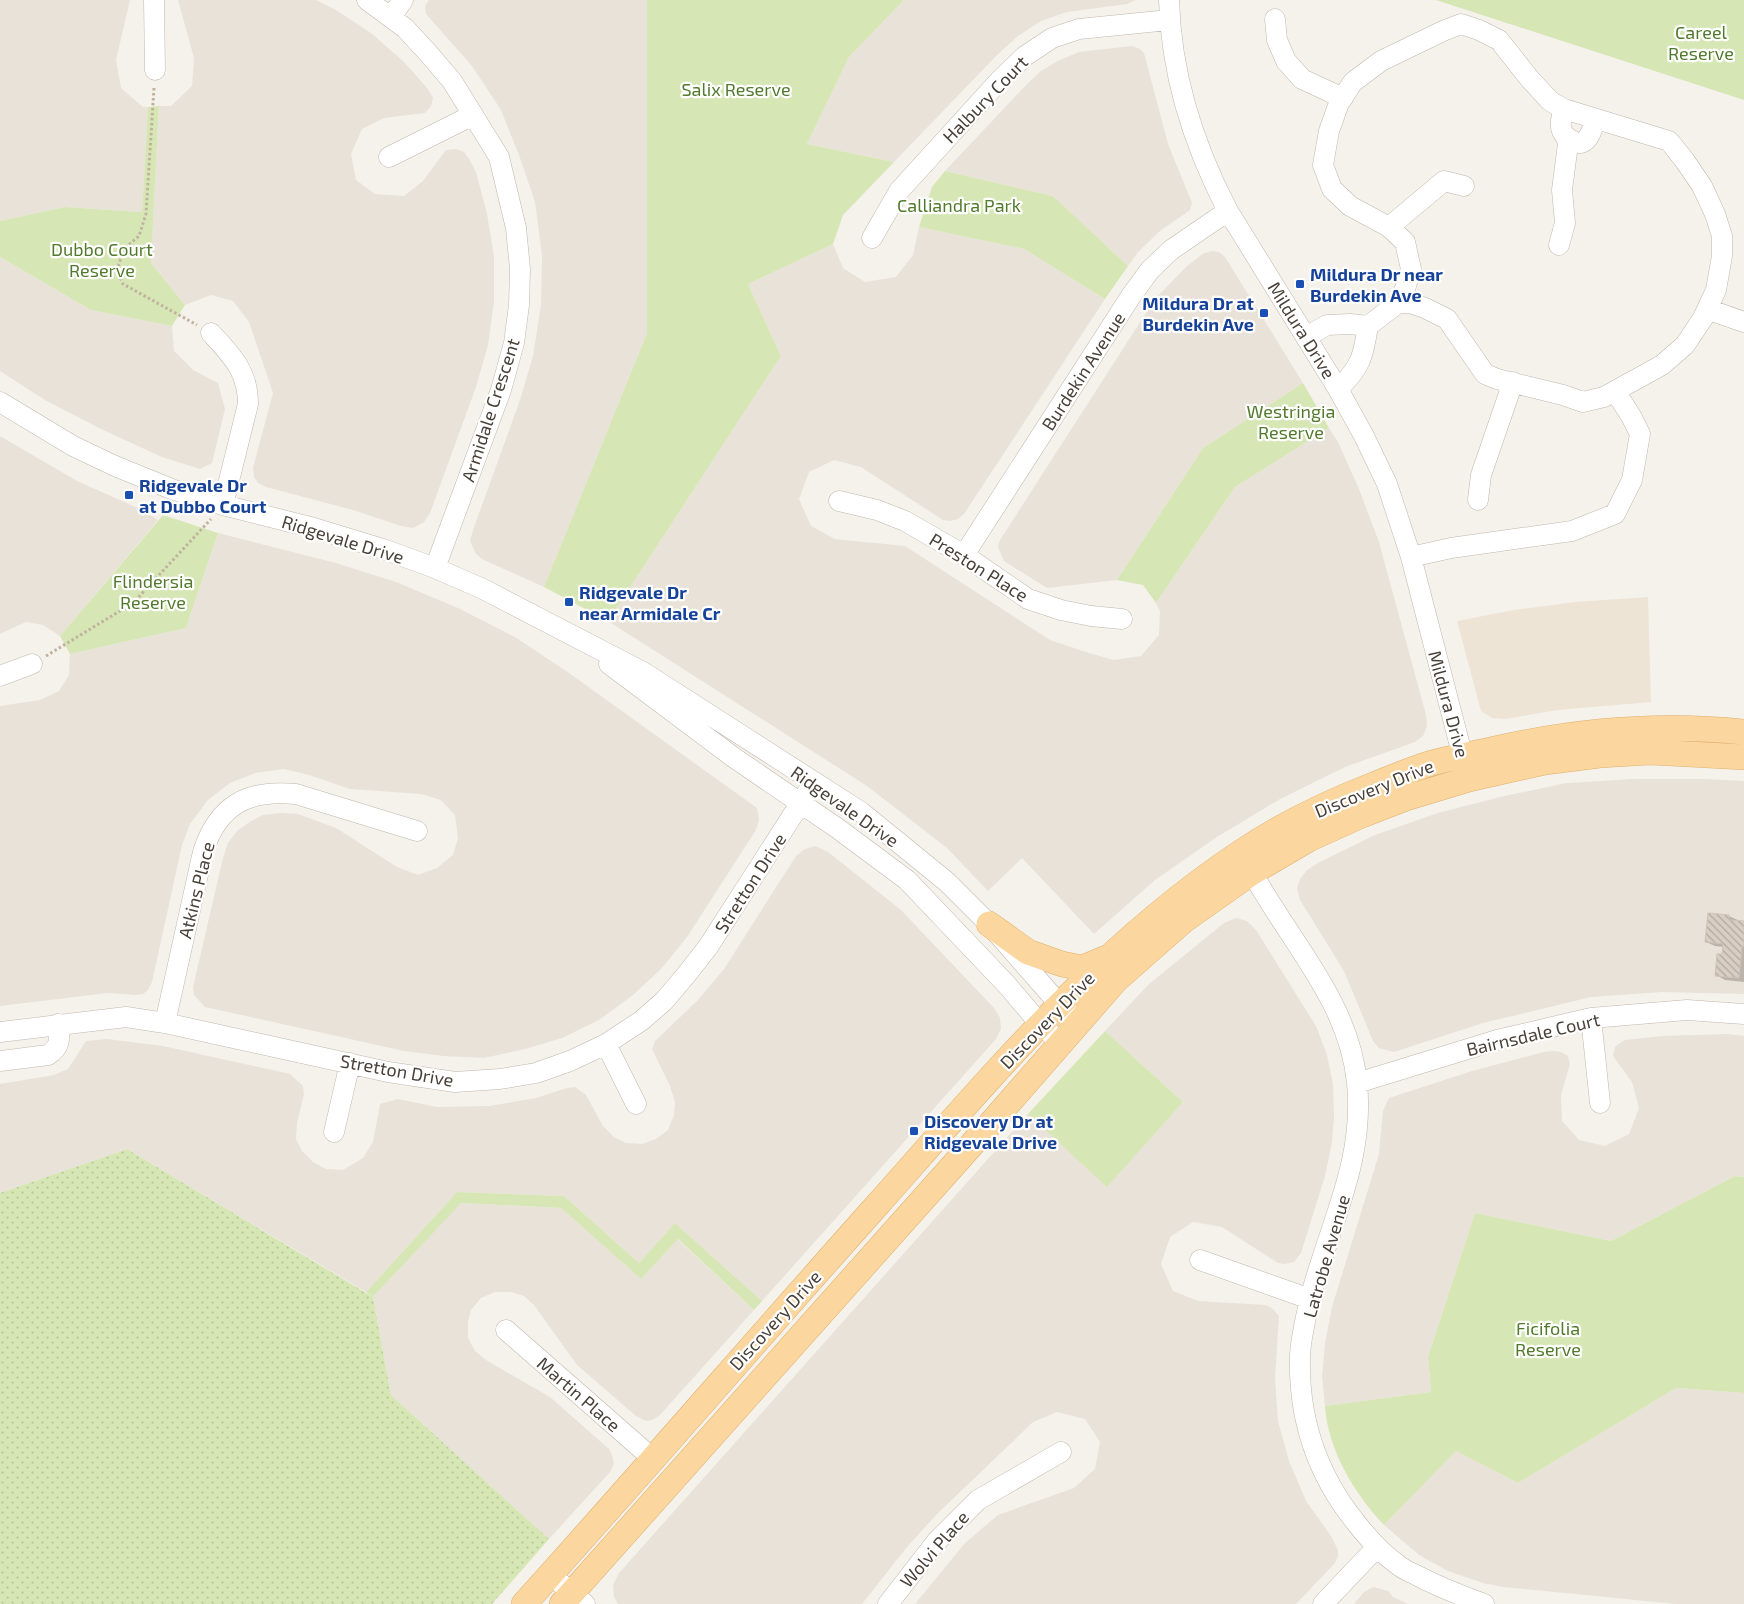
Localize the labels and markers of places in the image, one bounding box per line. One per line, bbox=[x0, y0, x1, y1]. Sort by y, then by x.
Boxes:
place label: Mildura Dr near Burdekin Ave bbox=[1310, 263, 1443, 306]
marker: Mildura Dr near Burdekin Ave bbox=[1294, 278, 1306, 290]
place label: Mildura Dr at Burdekin Ave bbox=[1142, 292, 1255, 335]
marker: Mildura Dr at Burdekin Ave bbox=[1258, 307, 1270, 319]
place label: Ridgevale Dr at Dubbo Court bbox=[139, 474, 267, 517]
marker: Ridgevale Dr at Dubbo Court bbox=[123, 489, 135, 501]
place label: Ridgevale Dr near Armidale Cr bbox=[579, 581, 721, 624]
marker: Ridgevale Dr near Armidale Cr bbox=[563, 596, 575, 608]
place label: Discovery Dr at Ridgevale Drive bbox=[924, 1110, 1057, 1153]
marker: Discovery Dr at Ridgevale Drive bbox=[908, 1125, 920, 1137]

